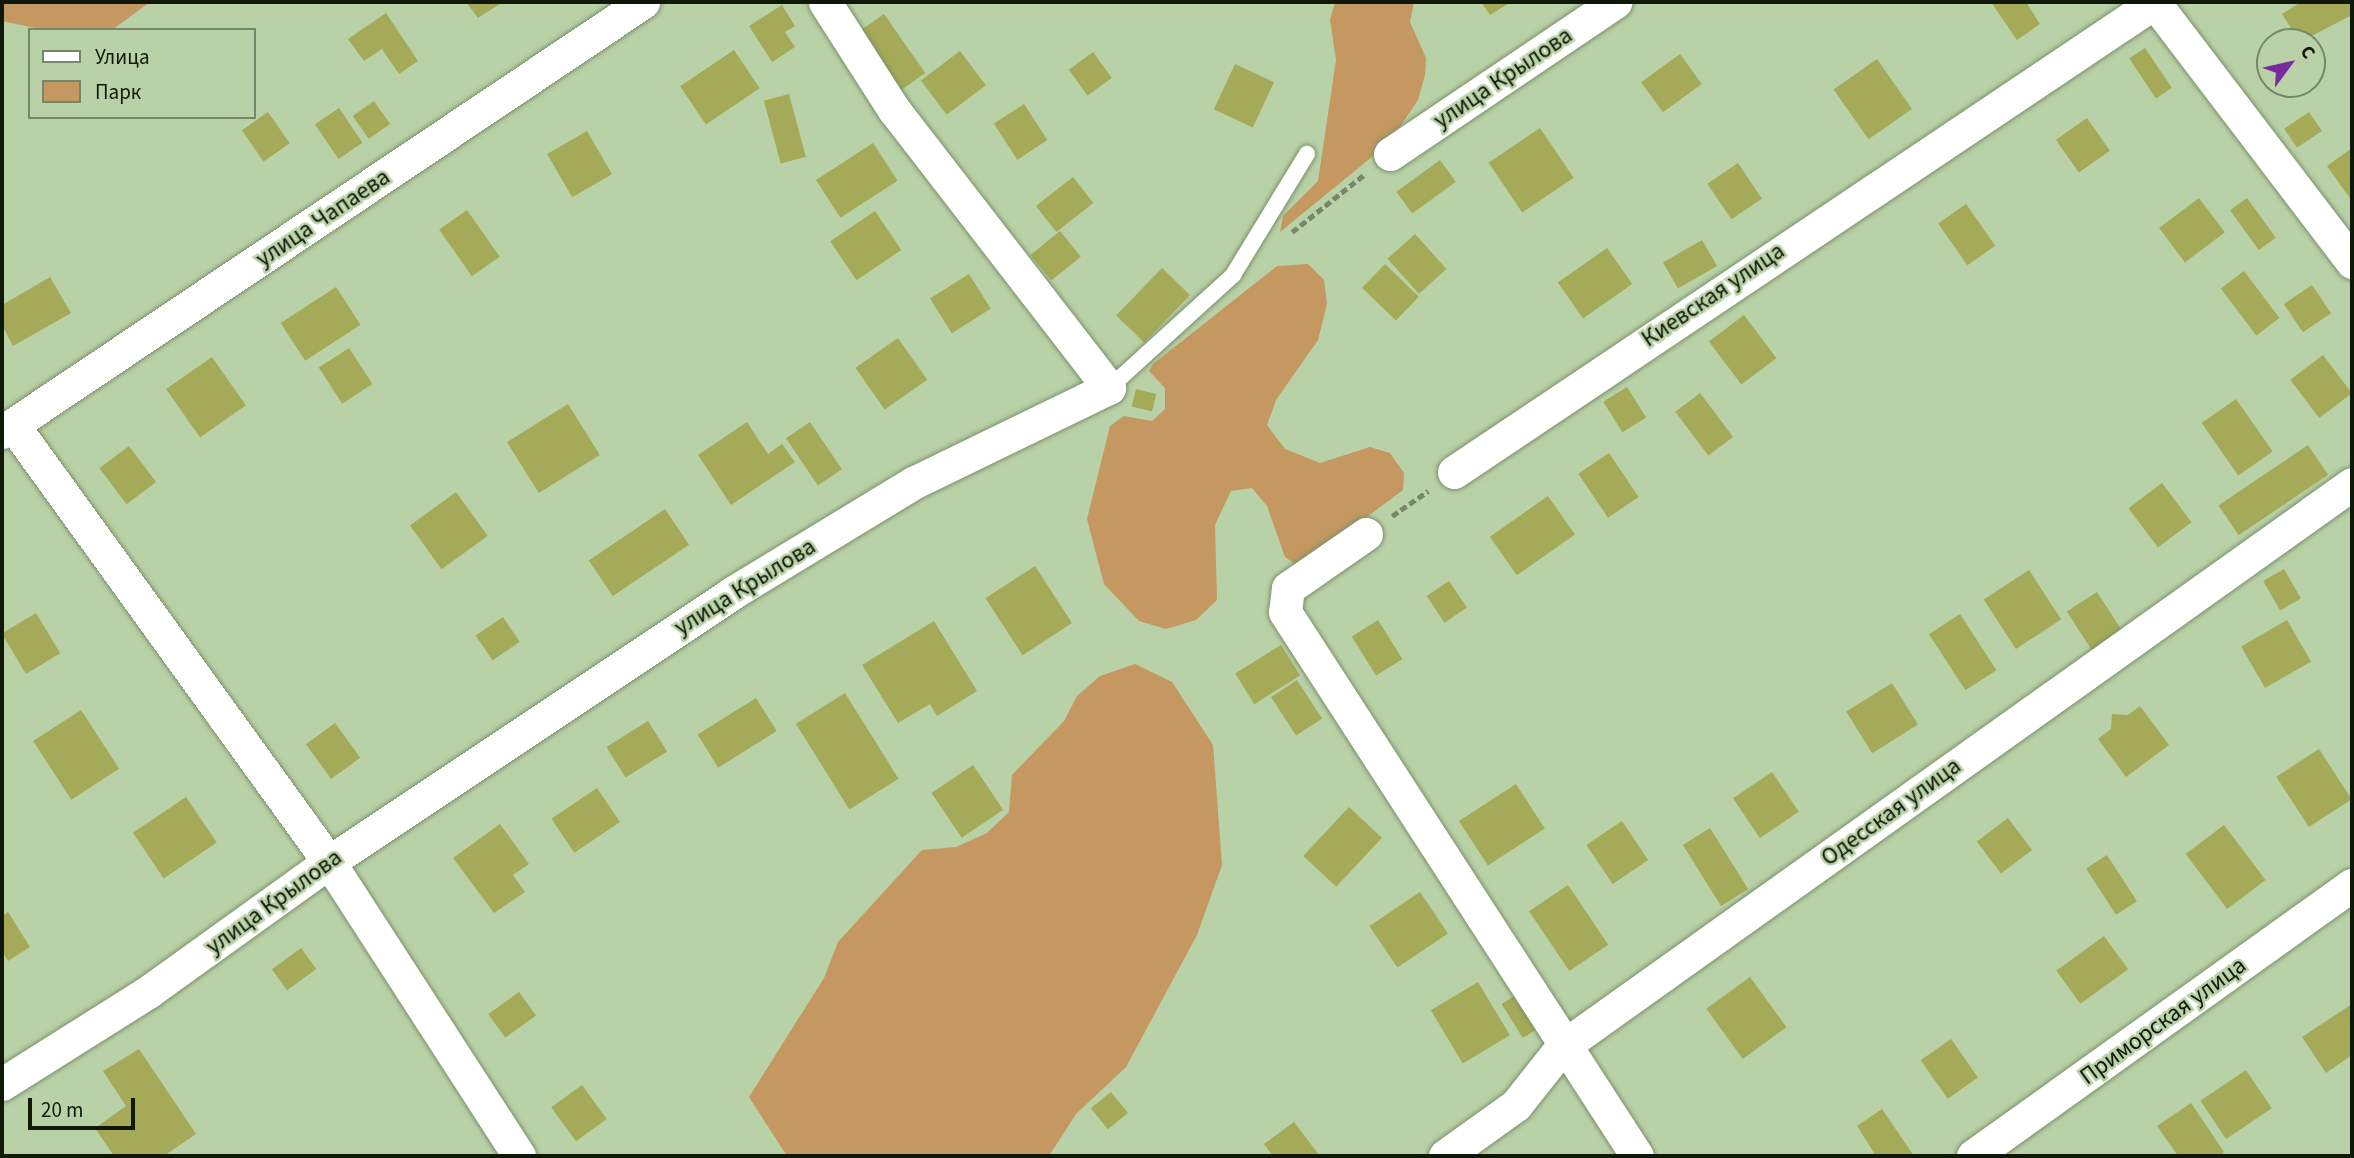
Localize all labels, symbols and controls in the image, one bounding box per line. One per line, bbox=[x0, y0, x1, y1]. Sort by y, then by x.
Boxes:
street label: улица Крылова bbox=[1428, 21, 1578, 135]
legend bbox=[28, 28, 256, 119]
north arrow bbox=[2256, 28, 2326, 98]
text: С bbox=[2293, 40, 2322, 64]
text: Улица bbox=[95, 42, 150, 72]
text: Парк bbox=[95, 77, 141, 107]
street label: улица Чапаева bbox=[250, 163, 396, 273]
street label: Киевская улица bbox=[1636, 237, 1790, 353]
street label: улица Крылова bbox=[669, 532, 821, 642]
street label: Одесская улица bbox=[1815, 752, 1967, 872]
street label: улица Крылова bbox=[200, 843, 348, 961]
street label: Приморская улица bbox=[2074, 951, 2252, 1091]
scale bar bbox=[32, 1084, 138, 1128]
text: 20 m bbox=[41, 1095, 83, 1125]

